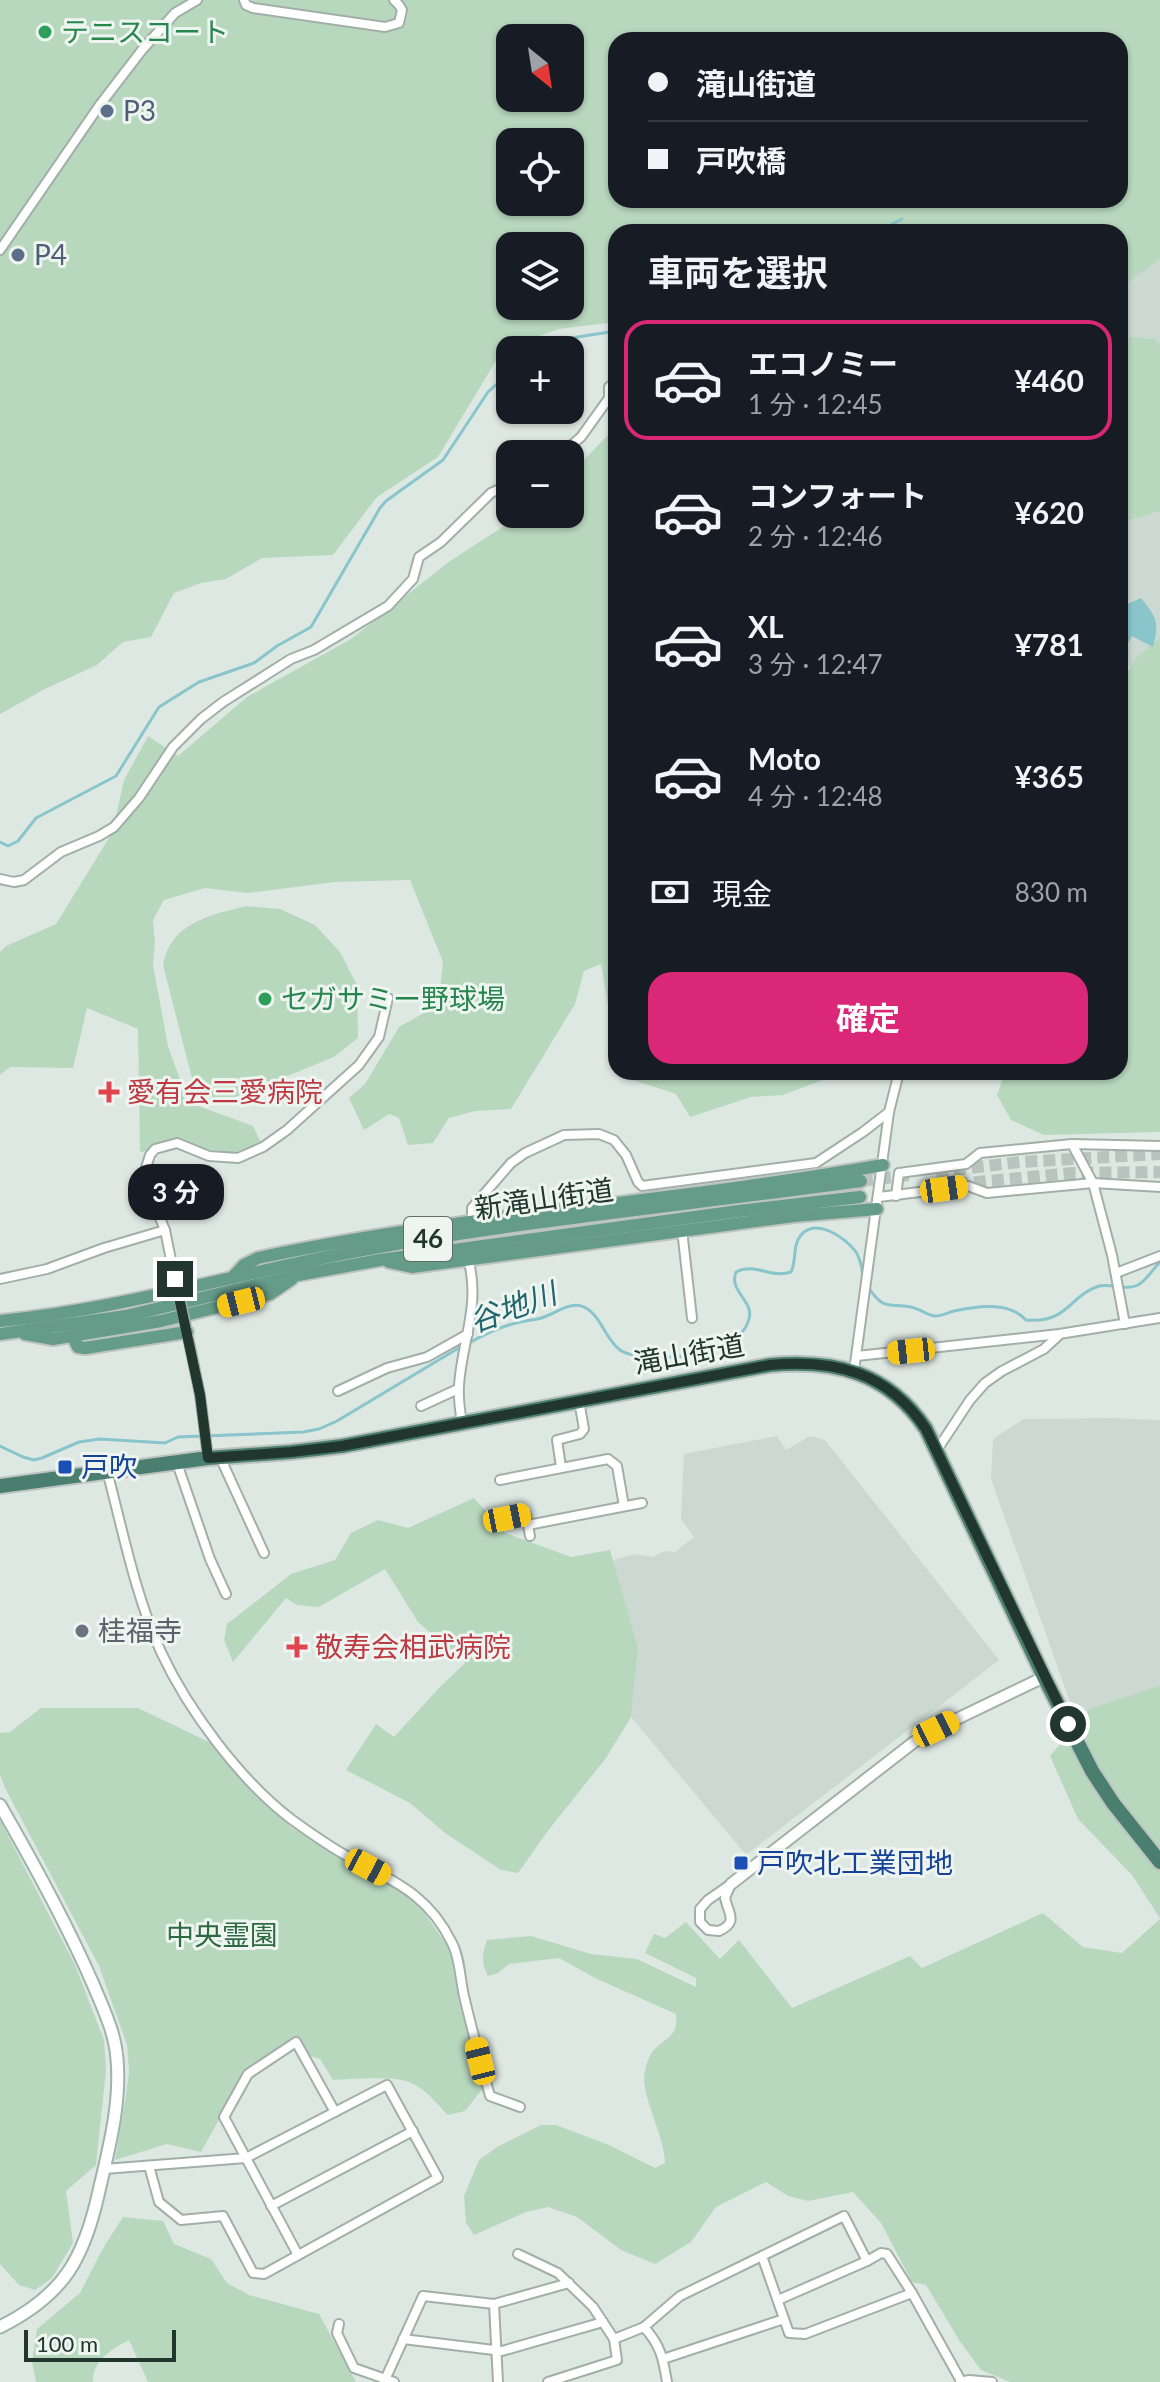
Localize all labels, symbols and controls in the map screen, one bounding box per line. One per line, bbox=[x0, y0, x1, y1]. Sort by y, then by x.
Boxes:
place label: テニスコート bbox=[61, 14, 229, 48]
marker: テニスコート bbox=[36, 23, 54, 41]
north arrow bbox=[496, 24, 584, 112]
map controls bbox=[496, 24, 584, 528]
text: 滝山街道 bbox=[696, 65, 816, 101]
place label: P3 bbox=[123, 93, 156, 127]
marker: P3 bbox=[98, 102, 116, 120]
button: locate bbox=[496, 128, 584, 216]
text: 戸吹橋 bbox=[696, 142, 786, 178]
button: layers bbox=[496, 232, 584, 320]
place label: P4 bbox=[34, 237, 67, 271]
marker: P4 bbox=[9, 246, 27, 264]
text: 車両を選択 bbox=[648, 250, 828, 294]
button: + bbox=[496, 336, 584, 424]
icon: car bbox=[652, 344, 724, 416]
text: エコノミー bbox=[748, 345, 898, 381]
text: ¥460 bbox=[1014, 362, 1084, 398]
text: 1 分 · 12:45 bbox=[748, 388, 883, 420]
button: − bbox=[496, 440, 584, 528]
icon: car bbox=[652, 476, 724, 548]
text: コンフォート bbox=[748, 477, 927, 513]
text: ¥620 bbox=[1014, 494, 1084, 530]
text: 2 分 · 12:46 bbox=[748, 520, 883, 552]
icon: car bbox=[652, 608, 724, 680]
text: XL bbox=[748, 608, 784, 644]
text: ¥781 bbox=[1014, 626, 1084, 662]
text: 3 分 · 12:47 bbox=[748, 648, 883, 680]
icon: car bbox=[652, 740, 724, 812]
text: Moto bbox=[748, 740, 821, 776]
text: ¥365 bbox=[1014, 758, 1084, 794]
text: 4 分 · 12:48 bbox=[748, 780, 883, 812]
icon: cash bbox=[648, 870, 692, 914]
text: 現金 bbox=[712, 875, 772, 911]
text: 830 m bbox=[1015, 876, 1088, 908]
button: 確定 bbox=[648, 972, 1088, 1064]
place label: セガサミー野球場 bbox=[281, 981, 505, 1015]
marker: セガサミー野球場 bbox=[256, 990, 274, 1008]
place label: 愛有会三愛病院 bbox=[127, 1074, 323, 1108]
marker: 愛有会三愛病院 bbox=[98, 1081, 120, 1103]
callout: 3 分 bbox=[127, 1163, 223, 1219]
street label: 新滝山街道 bbox=[472, 1171, 616, 1225]
car bbox=[919, 1174, 969, 1204]
text: 3 分 bbox=[152, 1176, 200, 1208]
road number: 46 bbox=[404, 1217, 452, 1261]
route end bbox=[157, 1261, 193, 1297]
water label: 谷地川 bbox=[464, 1273, 564, 1338]
car bbox=[215, 1285, 267, 1319]
street label: 滝山街道 bbox=[631, 1327, 747, 1379]
car bbox=[886, 1337, 936, 1365]
place label: 戸吹 bbox=[81, 1449, 137, 1483]
marker: 戸吹 bbox=[56, 1458, 74, 1476]
car bbox=[481, 1502, 533, 1534]
place label: 桂福寺 bbox=[98, 1613, 182, 1647]
marker: 桂福寺 bbox=[73, 1622, 91, 1640]
place label: 敬寿会相武病院 bbox=[315, 1629, 511, 1663]
marker: 敬寿会相武病院 bbox=[286, 1636, 308, 1658]
route start bbox=[1050, 1706, 1086, 1742]
car bbox=[909, 1708, 963, 1750]
car bbox=[341, 1845, 395, 1889]
place label: 戸吹北工業団地 bbox=[757, 1845, 953, 1879]
marker: 戸吹北工業団地 bbox=[732, 1854, 750, 1872]
park label: 中央霊園 bbox=[166, 1917, 278, 1951]
car bbox=[463, 2035, 497, 2087]
scale bar bbox=[24, 2326, 176, 2362]
text: 100 m bbox=[36, 2330, 98, 2357]

